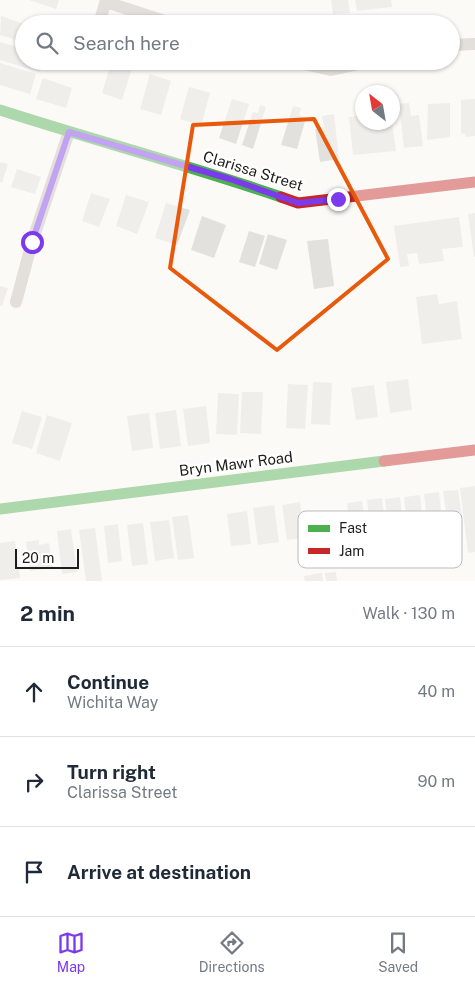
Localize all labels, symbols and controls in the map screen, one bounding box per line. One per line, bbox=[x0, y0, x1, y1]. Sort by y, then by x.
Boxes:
search box bbox=[15, 15, 460, 70]
icon: search bbox=[33, 29, 61, 57]
text: Search here bbox=[73, 32, 180, 54]
north arrow bbox=[355, 85, 400, 130]
street label: Clarissa Street bbox=[201, 147, 305, 194]
route end bbox=[327, 188, 350, 211]
route start bbox=[21, 231, 44, 254]
street label: Bryn Mawr Road bbox=[178, 448, 294, 479]
legend bbox=[298, 511, 462, 568]
text: Fast bbox=[339, 520, 367, 536]
text: Jam bbox=[339, 543, 364, 559]
scale bar bbox=[15, 546, 79, 569]
text: 20 m bbox=[22, 550, 54, 566]
text: 2 min bbox=[20, 601, 75, 626]
text: Walk · 130 m bbox=[362, 604, 455, 623]
text: Continue bbox=[67, 671, 149, 693]
icon: ahead bbox=[20, 678, 48, 706]
text: 40 m bbox=[417, 682, 455, 701]
text: Wichita Way bbox=[67, 693, 158, 712]
text: Turn right bbox=[67, 761, 156, 783]
icon: right bbox=[20, 768, 48, 796]
text: 90 m bbox=[418, 772, 455, 791]
text: Clarissa Street bbox=[67, 783, 178, 802]
icon: arrive bbox=[20, 858, 48, 886]
text: Arrive at destination bbox=[67, 861, 251, 883]
tab: Map bbox=[57, 929, 85, 975]
tab: Directions bbox=[199, 929, 265, 975]
tab: Saved bbox=[378, 929, 418, 975]

